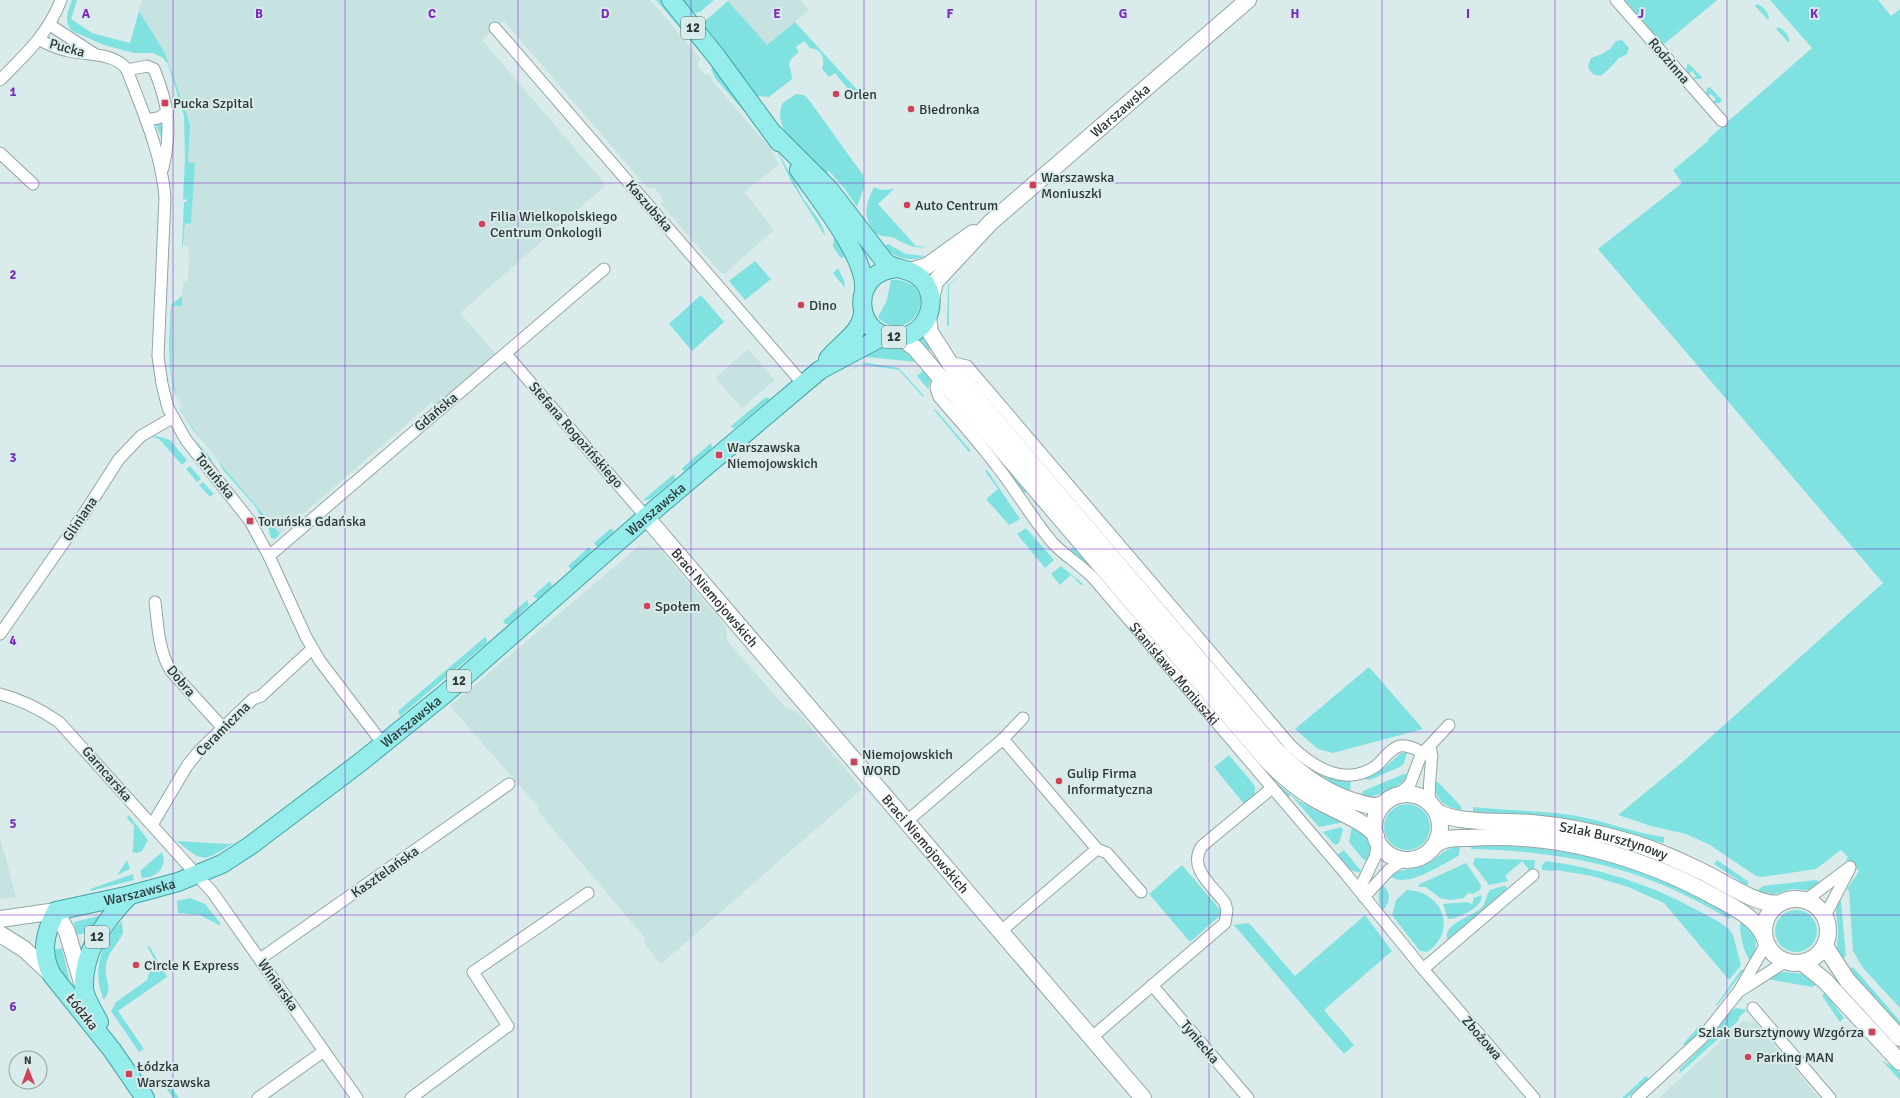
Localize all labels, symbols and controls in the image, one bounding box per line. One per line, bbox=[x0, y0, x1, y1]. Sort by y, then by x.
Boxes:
text: A bbox=[82, 6, 91, 22]
text: B bbox=[255, 6, 263, 22]
text: C bbox=[428, 6, 436, 22]
text: D bbox=[601, 6, 610, 22]
text: E bbox=[773, 6, 781, 22]
text: F bbox=[947, 6, 954, 22]
text: G bbox=[1119, 6, 1127, 22]
text: H bbox=[1291, 6, 1299, 22]
text: I bbox=[1466, 6, 1470, 22]
text: J bbox=[1638, 6, 1644, 22]
text: K bbox=[1810, 6, 1818, 22]
road number: 12 bbox=[681, 17, 705, 39]
street label: Pucka bbox=[47, 35, 87, 61]
street label: Rodzinna bbox=[1644, 35, 1694, 87]
street label: Warszawska bbox=[1087, 80, 1153, 141]
text: 1 bbox=[9, 84, 17, 100]
place label: Orlen bbox=[844, 86, 877, 103]
marker: Orlen bbox=[831, 89, 841, 99]
place label: Pucka Szpital bbox=[173, 95, 253, 112]
marker: Pucka Szpital bbox=[160, 98, 170, 108]
place label: Biedronka bbox=[919, 101, 980, 118]
marker: Biedronka bbox=[906, 104, 916, 114]
place label: Warszawska Moniuszki bbox=[1041, 169, 1114, 202]
street label: Kaszubska bbox=[622, 177, 676, 235]
marker: Warszawska Moniuszki bbox=[1028, 180, 1038, 190]
place label: Auto Centrum bbox=[915, 197, 998, 214]
marker: Auto Centrum bbox=[902, 200, 912, 210]
place label: Filia Wielkopolskiego Centrum Onkologii bbox=[490, 208, 617, 241]
marker: Filia Wielkopolskiego Centrum Onkologii bbox=[477, 219, 487, 229]
text: 2 bbox=[9, 267, 17, 283]
place label: Dino bbox=[809, 297, 837, 314]
marker: Dino bbox=[796, 300, 806, 310]
road number: 12 bbox=[882, 326, 906, 348]
street label: Stefana Rogozińskiego bbox=[525, 378, 627, 492]
street label: Gdańska bbox=[411, 389, 461, 435]
place label: Warszawska Niemojowskich bbox=[727, 439, 818, 472]
text: 3 bbox=[9, 450, 17, 466]
street label: Toruńska bbox=[191, 450, 239, 502]
marker: Warszawska Niemojowskich bbox=[714, 450, 724, 460]
street label: Warszawska bbox=[622, 479, 689, 539]
street label: Gliniana bbox=[59, 493, 101, 545]
place label: Toruńska Gdańska bbox=[258, 513, 366, 530]
marker: Toruńska Gdańska bbox=[245, 516, 255, 526]
street label: Braci Niemojowskich bbox=[668, 545, 762, 651]
place label: Społem bbox=[655, 598, 700, 615]
marker: Społem bbox=[642, 601, 652, 611]
street label: Stanisława Moniuszki bbox=[1126, 618, 1223, 728]
text: 4 bbox=[9, 633, 17, 649]
street label: Dobra bbox=[163, 662, 199, 700]
road number: 12 bbox=[447, 670, 471, 692]
street label: Warszawska bbox=[377, 692, 445, 751]
street label: Ceramiczna bbox=[192, 698, 254, 760]
street label: Garncarska bbox=[78, 743, 136, 805]
place label: Niemojowskich WORD bbox=[862, 746, 953, 779]
marker: Niemojowskich WORD bbox=[849, 757, 859, 767]
place label: Gulip Firma Informatyczna bbox=[1067, 765, 1153, 798]
marker: Gulip Firma Informatyczna bbox=[1054, 776, 1064, 786]
street label: Braci Niemojowskich bbox=[878, 791, 973, 897]
text: 5 bbox=[9, 816, 17, 832]
street label: Szlak Bursztynowy bbox=[1558, 818, 1671, 864]
street label: Kasztelańska bbox=[348, 842, 422, 902]
street label: Warszawska bbox=[102, 875, 177, 909]
road number: 12 bbox=[85, 926, 109, 948]
street label: Winiarska bbox=[254, 956, 302, 1014]
place label: Circle K Express bbox=[144, 957, 239, 974]
marker: Circle K Express bbox=[131, 960, 141, 970]
street label: Łódzka bbox=[62, 990, 102, 1034]
text: 6 bbox=[9, 999, 17, 1015]
street label: Zbożowa bbox=[1458, 1013, 1506, 1063]
street label: Tyniecka bbox=[1177, 1017, 1223, 1067]
place label: Szlak Bursztynowy Wzgórza bbox=[1698, 1024, 1864, 1041]
marker: Szlak Bursztynowy Wzgórza bbox=[1867, 1027, 1877, 1037]
place label: Parking MAN bbox=[1756, 1049, 1834, 1066]
north arrow bbox=[8, 1050, 48, 1090]
marker: Parking MAN bbox=[1743, 1052, 1753, 1062]
text: N bbox=[24, 1054, 32, 1067]
place label: Łódzka Warszawska bbox=[137, 1058, 210, 1091]
marker: Łódzka Warszawska bbox=[124, 1069, 134, 1079]

